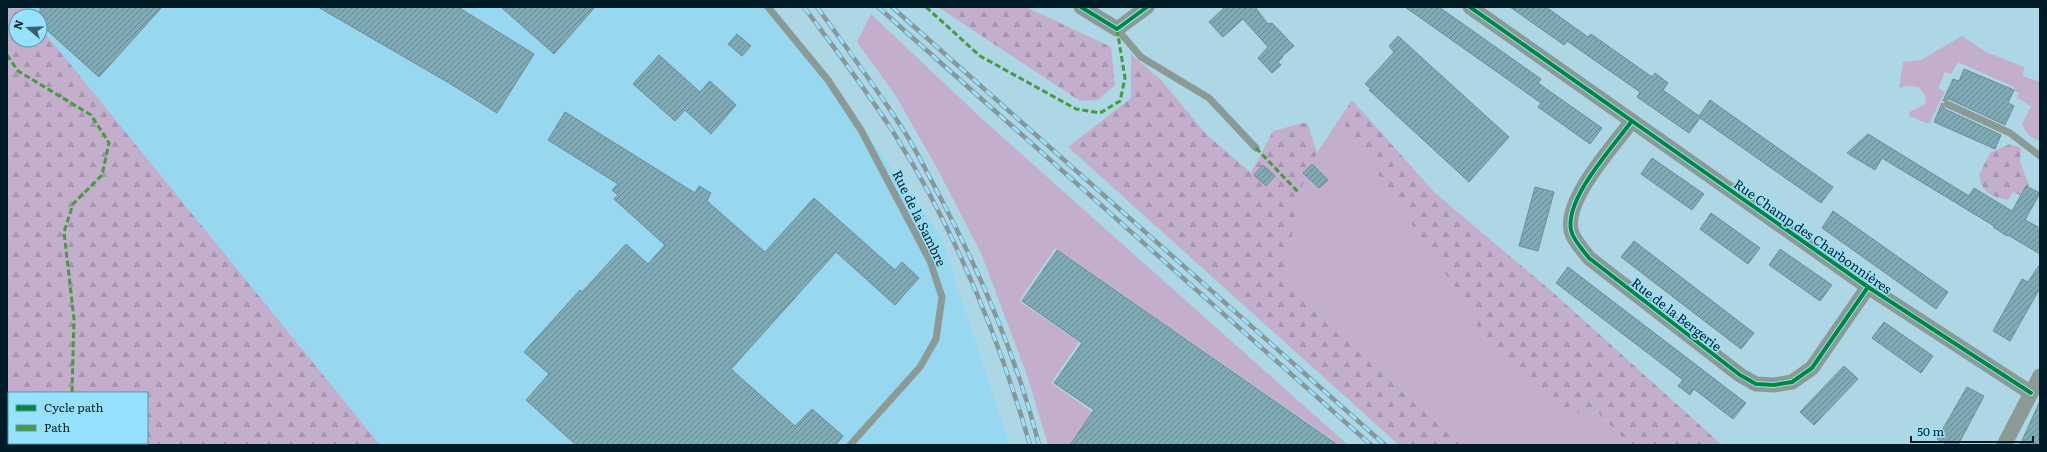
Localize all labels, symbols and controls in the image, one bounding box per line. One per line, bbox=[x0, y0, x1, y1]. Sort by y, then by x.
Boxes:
north arrow bbox=[8, 8, 48, 48]
text: N bbox=[9, 17, 27, 31]
street label: Rue de la Sambre bbox=[888, 167, 952, 269]
street label: Rue Champ des Charbonnières bbox=[1730, 174, 1896, 298]
street label: Rue de la Bergerie bbox=[1628, 273, 1726, 355]
legend bbox=[8, 392, 148, 444]
text: Cycle path bbox=[44, 398, 104, 416]
text: Path bbox=[44, 418, 70, 436]
scale bar bbox=[1911, 418, 2033, 444]
text: 50 m bbox=[1917, 422, 1944, 440]

